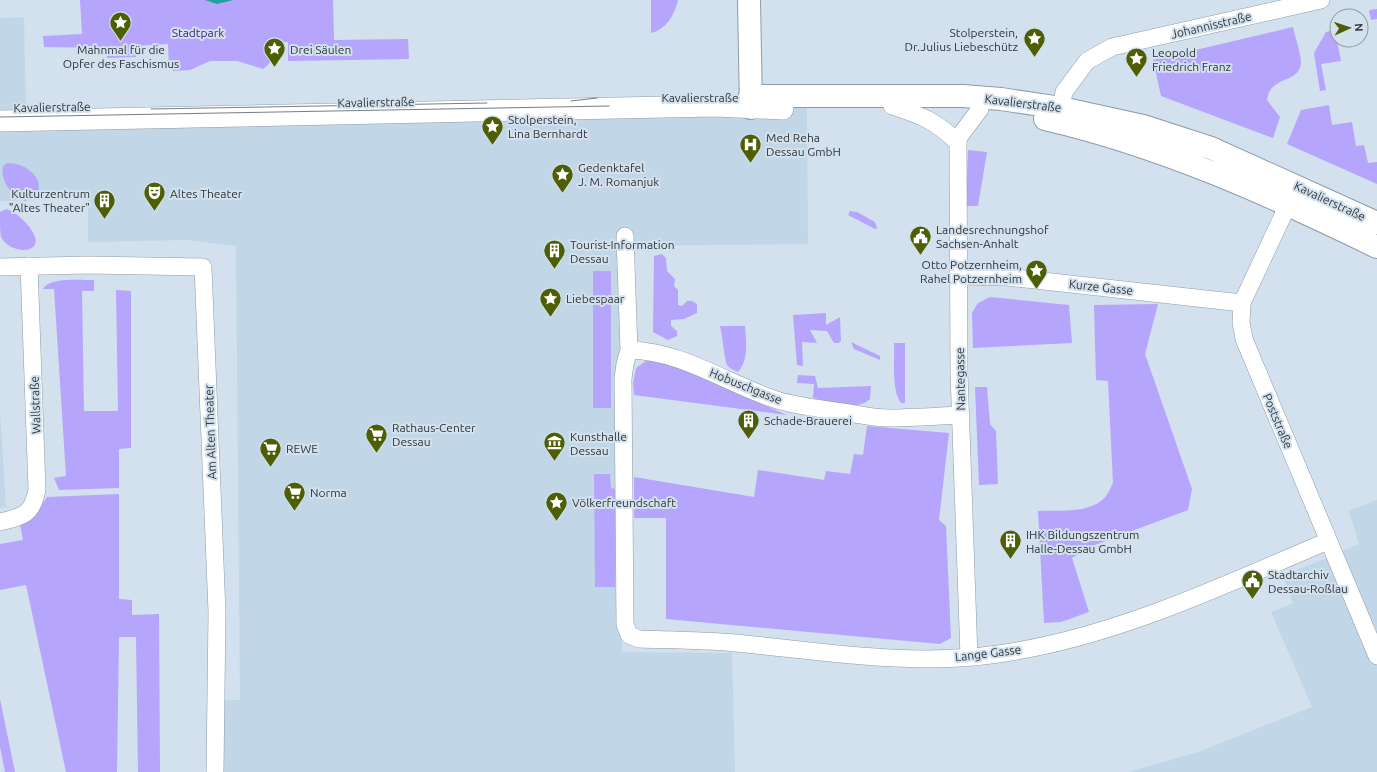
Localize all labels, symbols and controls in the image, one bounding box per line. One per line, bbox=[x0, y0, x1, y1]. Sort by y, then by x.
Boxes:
north arrow bbox=[1329, 8, 1369, 48]
place icon: Mahnmal für die Opfer des Faschismus bbox=[108, 9, 134, 42]
street label: Johannisstraße bbox=[1169, 9, 1253, 41]
text: N bbox=[1353, 23, 1365, 32]
park label: Stadtpark bbox=[172, 26, 224, 39]
place label: Stolperstein, Dr.Julius Liebeschütz bbox=[905, 26, 1018, 53]
place icon: Stolperstein, Dr.Julius Liebeschütz bbox=[1021, 26, 1047, 59]
place icon: Drei Säulen bbox=[262, 36, 288, 69]
place label: Mahnmal für die Opfer des Faschismus bbox=[63, 43, 179, 70]
place label: Drei Säulen bbox=[290, 43, 351, 56]
place icon: Leopold Friedrich Franz bbox=[1123, 46, 1149, 79]
place label: Leopold Friedrich Franz bbox=[1152, 46, 1232, 73]
street label: Kavalierstraße bbox=[661, 91, 739, 104]
street label: Kavalierstraße bbox=[984, 92, 1062, 114]
street label: Kavalierstraße bbox=[337, 95, 415, 109]
street label: Kavalierstraße bbox=[13, 100, 91, 114]
place icon: Stolperstein, Lina Bernhardt bbox=[480, 113, 506, 146]
place label: Stolperstein, Lina Bernhardt bbox=[508, 113, 588, 140]
hospital icon: Med Reha Dessau GmbH bbox=[737, 131, 763, 164]
place label: Med Reha Dessau GmbH bbox=[766, 131, 841, 158]
place icon: Gedenktafel J. M. Romanjuk bbox=[550, 161, 576, 194]
place label: Gedenktafel J. M. Romanjuk bbox=[578, 161, 659, 188]
street label: Kavalierstraße bbox=[1292, 179, 1368, 223]
theatre icon: Altes Theater bbox=[141, 180, 167, 213]
place label: Kulturzentrum "Altes Theater" bbox=[9, 187, 90, 214]
building icon: Kulturzentrum "Altes Theater" bbox=[92, 187, 118, 220]
place label: Altes Theater bbox=[170, 187, 243, 200]
public building icon: Landesrechnungshof Sachsen-Anhalt bbox=[908, 223, 934, 256]
place label: Landesrechnungshof Sachsen-Anhalt bbox=[936, 223, 1049, 250]
building icon: Tourist-Information Dessau bbox=[541, 238, 567, 271]
place label: Tourist-Information Dessau bbox=[570, 238, 675, 265]
place label: Otto Potzernheim, Rahel Potzernheim bbox=[920, 258, 1022, 285]
place icon: Otto Potzernheim, Rahel Potzernheim bbox=[1024, 258, 1050, 291]
street label: Kurze Gasse bbox=[1068, 277, 1134, 297]
place icon: Liebespaar bbox=[538, 285, 564, 318]
place label: Liebespaar bbox=[566, 292, 625, 305]
street label: Nantegasse bbox=[953, 347, 967, 411]
street label: Hobuschgasse bbox=[708, 366, 784, 406]
street label: Wallstraße bbox=[27, 376, 43, 434]
street label: Am Alten Theater bbox=[202, 384, 218, 480]
street label: Poststraße bbox=[1261, 392, 1295, 450]
building icon: Schade-Brauerei bbox=[736, 407, 762, 440]
place label: Schade-Brauerei bbox=[764, 414, 852, 427]
supermarket icon: Rathaus-Center Dessau bbox=[364, 421, 390, 454]
place label: Rathaus-Center Dessau bbox=[392, 421, 476, 448]
museum icon: Kunsthalle Dessau bbox=[542, 430, 568, 463]
place label: Kunsthalle Dessau bbox=[570, 430, 627, 457]
supermarket icon: REWE bbox=[257, 435, 283, 468]
place label: REWE bbox=[286, 442, 318, 455]
supermarket icon: Norma bbox=[282, 479, 308, 512]
place label: Norma bbox=[310, 486, 347, 499]
place icon: Völkerfreundschaft bbox=[544, 489, 570, 522]
place label: Völkerfreundschaft bbox=[572, 496, 676, 509]
building icon: IHK Bildungszentrum Halle-Dessau GmbH bbox=[997, 528, 1023, 561]
place label: IHK Bildungszentrum Halle-Dessau GmbH bbox=[1026, 528, 1139, 555]
public building icon: Stadtarchiv Dessau-Roßlau bbox=[1240, 568, 1266, 601]
place label: Stadtarchiv Dessau-Roßlau bbox=[1268, 568, 1348, 595]
street label: Lange Gasse bbox=[954, 642, 1022, 664]

